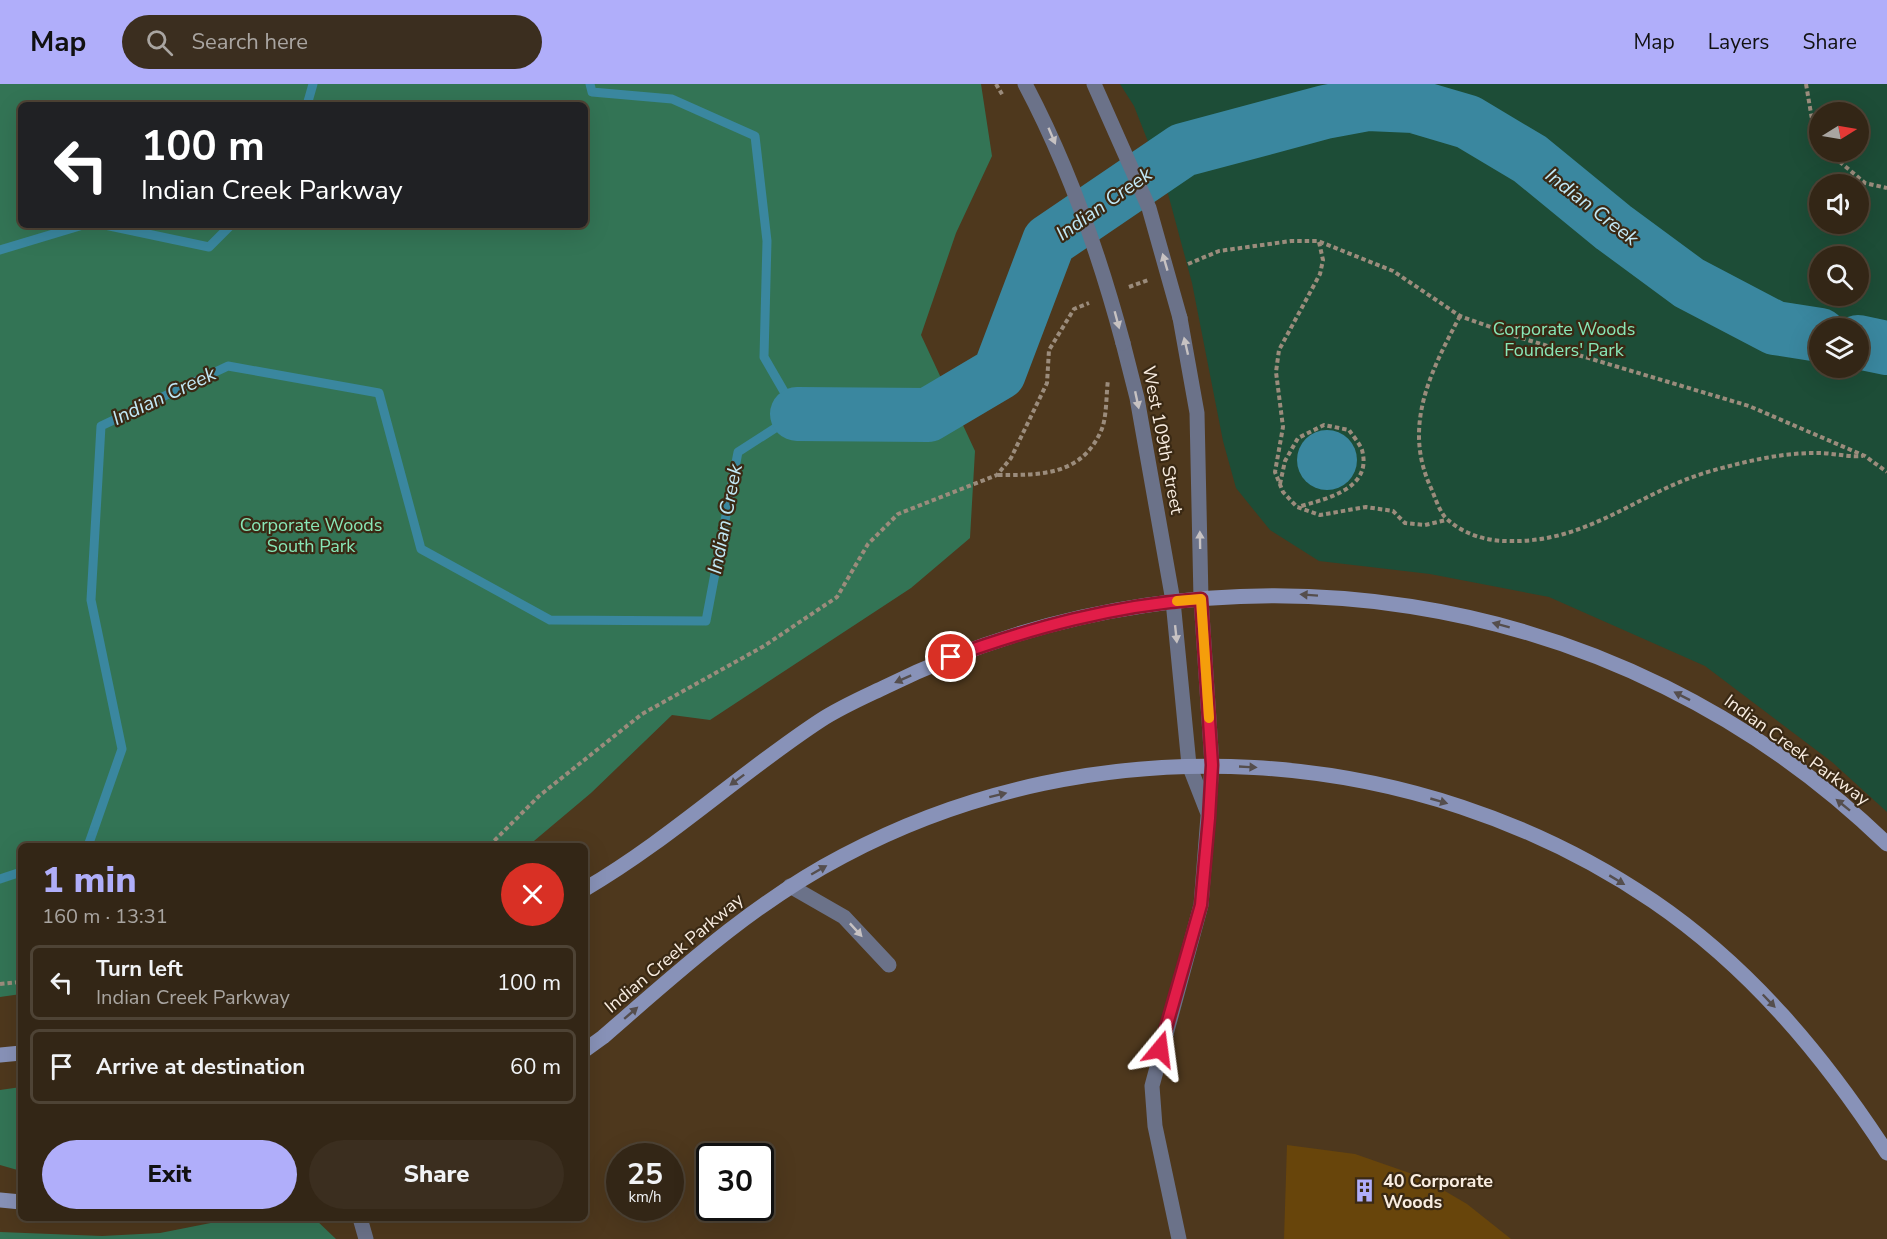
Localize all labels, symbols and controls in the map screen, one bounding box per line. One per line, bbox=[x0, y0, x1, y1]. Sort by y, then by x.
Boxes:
search box bbox=[122, 15, 542, 69]
text: Map bbox=[30, 23, 86, 61]
icon: search bbox=[143, 26, 176, 59]
text: Search here bbox=[191, 27, 308, 57]
text: Map bbox=[1633, 28, 1675, 56]
text: Layers bbox=[1708, 28, 1769, 56]
text: Share bbox=[1802, 28, 1857, 56]
north arrow bbox=[1809, 102, 1869, 162]
map controls bbox=[1809, 102, 1869, 378]
text: 100 m bbox=[141, 118, 265, 175]
icon: left bbox=[42, 126, 120, 204]
one-way arrow bbox=[1047, 127, 1057, 145]
water label: Indian Creek bbox=[1051, 160, 1158, 247]
water label: Indian Creek bbox=[1540, 162, 1645, 253]
text: Indian Creek Parkway bbox=[141, 172, 403, 209]
button: sound bbox=[1809, 174, 1869, 234]
button: search bbox=[1809, 246, 1869, 306]
one-way arrow bbox=[1160, 253, 1169, 271]
one-way arrow bbox=[1113, 311, 1122, 329]
park label: Corporate Woods Founders' Park bbox=[1493, 317, 1635, 362]
button: layers bbox=[1809, 318, 1869, 378]
one-way arrow bbox=[1181, 337, 1191, 356]
water label: Indian Creek bbox=[108, 360, 221, 432]
street label: West 109th Street bbox=[1137, 364, 1189, 517]
one-way arrow bbox=[1133, 391, 1142, 410]
water label: Indian Creek bbox=[701, 461, 749, 576]
park label: Corporate Woods South Park bbox=[240, 513, 382, 558]
one-way arrow bbox=[1195, 531, 1205, 550]
one-way arrow bbox=[1299, 591, 1318, 600]
one-way arrow bbox=[1492, 620, 1510, 629]
one-way arrow bbox=[1171, 624, 1181, 643]
pin bbox=[925, 631, 976, 682]
icon: arrive bbox=[934, 640, 967, 673]
one-way arrow bbox=[894, 674, 912, 684]
street label: Indian Creek Parkway bbox=[1719, 689, 1875, 811]
one-way arrow bbox=[1674, 691, 1691, 700]
one-way arrow bbox=[1238, 763, 1257, 772]
one-way arrow bbox=[730, 774, 745, 786]
one-way arrow bbox=[989, 789, 1007, 799]
one-way arrow bbox=[1430, 797, 1448, 806]
one-way arrow bbox=[1835, 799, 1851, 812]
text: 1 min bbox=[42, 856, 137, 905]
button: close bbox=[501, 863, 564, 926]
one-way arrow bbox=[810, 865, 827, 875]
one-way arrow bbox=[1609, 874, 1625, 885]
street label: Indian Creek Parkway bbox=[599, 887, 749, 1018]
text: 160 m · 13:31 bbox=[42, 903, 168, 930]
one-way arrow bbox=[849, 922, 862, 937]
text: Turn left bbox=[96, 954, 183, 984]
icon: left bbox=[45, 966, 78, 999]
text: 100 m bbox=[497, 968, 561, 998]
text: Indian Creek Parkway bbox=[96, 984, 290, 1011]
one-way arrow bbox=[1762, 993, 1776, 1007]
one-way arrow bbox=[623, 1007, 638, 1020]
position arrow bbox=[1128, 1017, 1192, 1081]
icon: arrive bbox=[45, 1050, 78, 1083]
text: Arrive at destination bbox=[96, 1052, 305, 1082]
text: 60 m bbox=[510, 1052, 561, 1082]
button: Exit bbox=[42, 1140, 297, 1209]
button: Share bbox=[309, 1140, 564, 1209]
speed limit sign: 30 bbox=[696, 1143, 774, 1221]
text: 25 bbox=[627, 1154, 663, 1195]
place label: 40 Corporate Woods bbox=[1383, 1169, 1493, 1214]
building icon: 40 Corporate Woods bbox=[1352, 1178, 1378, 1204]
text: km/h bbox=[628, 1187, 662, 1207]

